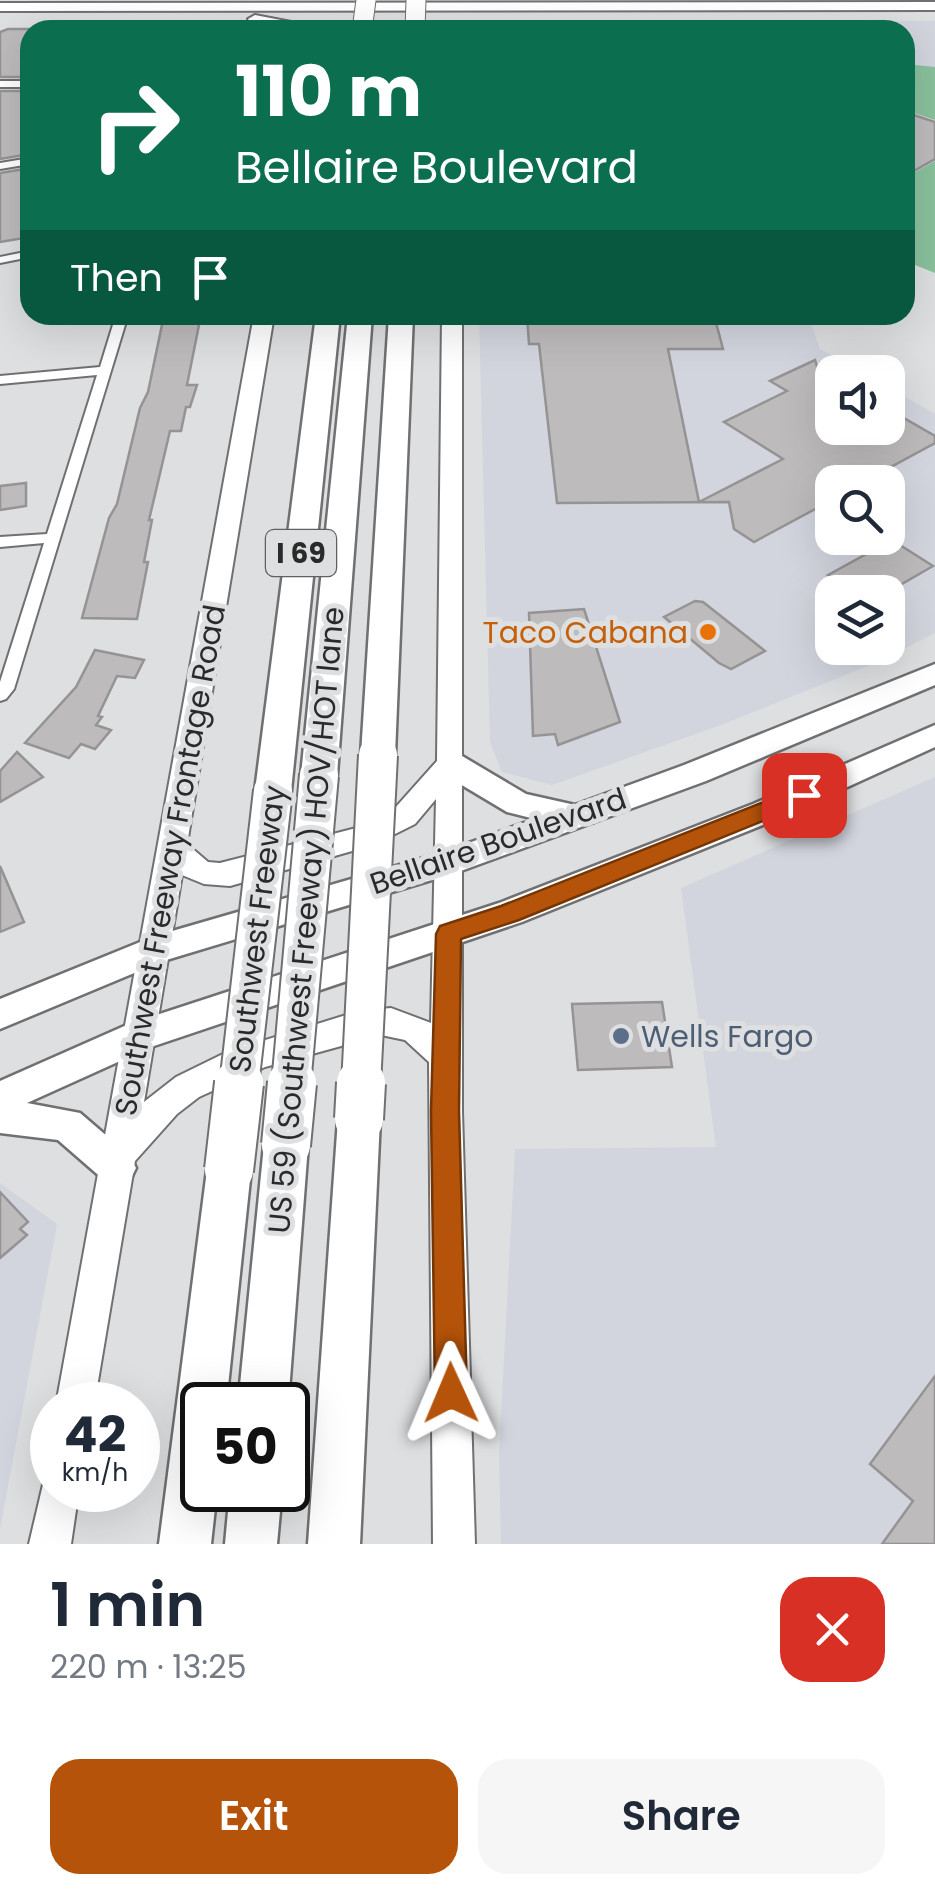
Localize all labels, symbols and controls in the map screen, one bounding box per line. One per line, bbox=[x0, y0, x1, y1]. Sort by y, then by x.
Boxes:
text: 110 m bbox=[235, 42, 422, 141]
icon: right bbox=[70, 60, 200, 190]
text: Bellaire Boulevard bbox=[235, 136, 638, 199]
icon: arrive bbox=[183, 250, 238, 305]
text: Then bbox=[70, 251, 163, 304]
map controls bbox=[815, 355, 905, 665]
button: sound bbox=[815, 355, 905, 445]
button: search bbox=[815, 465, 905, 555]
road number: I 69 bbox=[266, 530, 336, 576]
button: layers bbox=[815, 575, 905, 665]
street label: Southwest Freeway Frontage Road bbox=[104, 601, 236, 1119]
street label: US 59 (Southwest Freeway) HOV/HOT lane bbox=[257, 605, 355, 1235]
place label: Taco Cabana bbox=[483, 611, 688, 654]
marker: Taco Cabana bbox=[697, 621, 719, 643]
pin bbox=[762, 753, 847, 838]
icon: arrive bbox=[777, 768, 832, 823]
street label: Bellaire Boulevard bbox=[364, 777, 632, 905]
street label: Southwest Freeway bbox=[218, 783, 296, 1075]
place label: Wells Fargo bbox=[641, 1015, 813, 1058]
marker: Wells Fargo bbox=[610, 1025, 632, 1047]
position arrow bbox=[399, 1341, 503, 1445]
speed limit sign: 50 bbox=[180, 1382, 310, 1512]
text: 42 bbox=[64, 1399, 126, 1470]
text: km/h bbox=[62, 1455, 128, 1490]
text: 1 min bbox=[50, 1563, 205, 1647]
button: close bbox=[780, 1577, 885, 1682]
text: 220 m · 13:25 bbox=[50, 1644, 247, 1689]
button: Exit bbox=[50, 1759, 458, 1874]
button: Share bbox=[478, 1759, 885, 1874]

